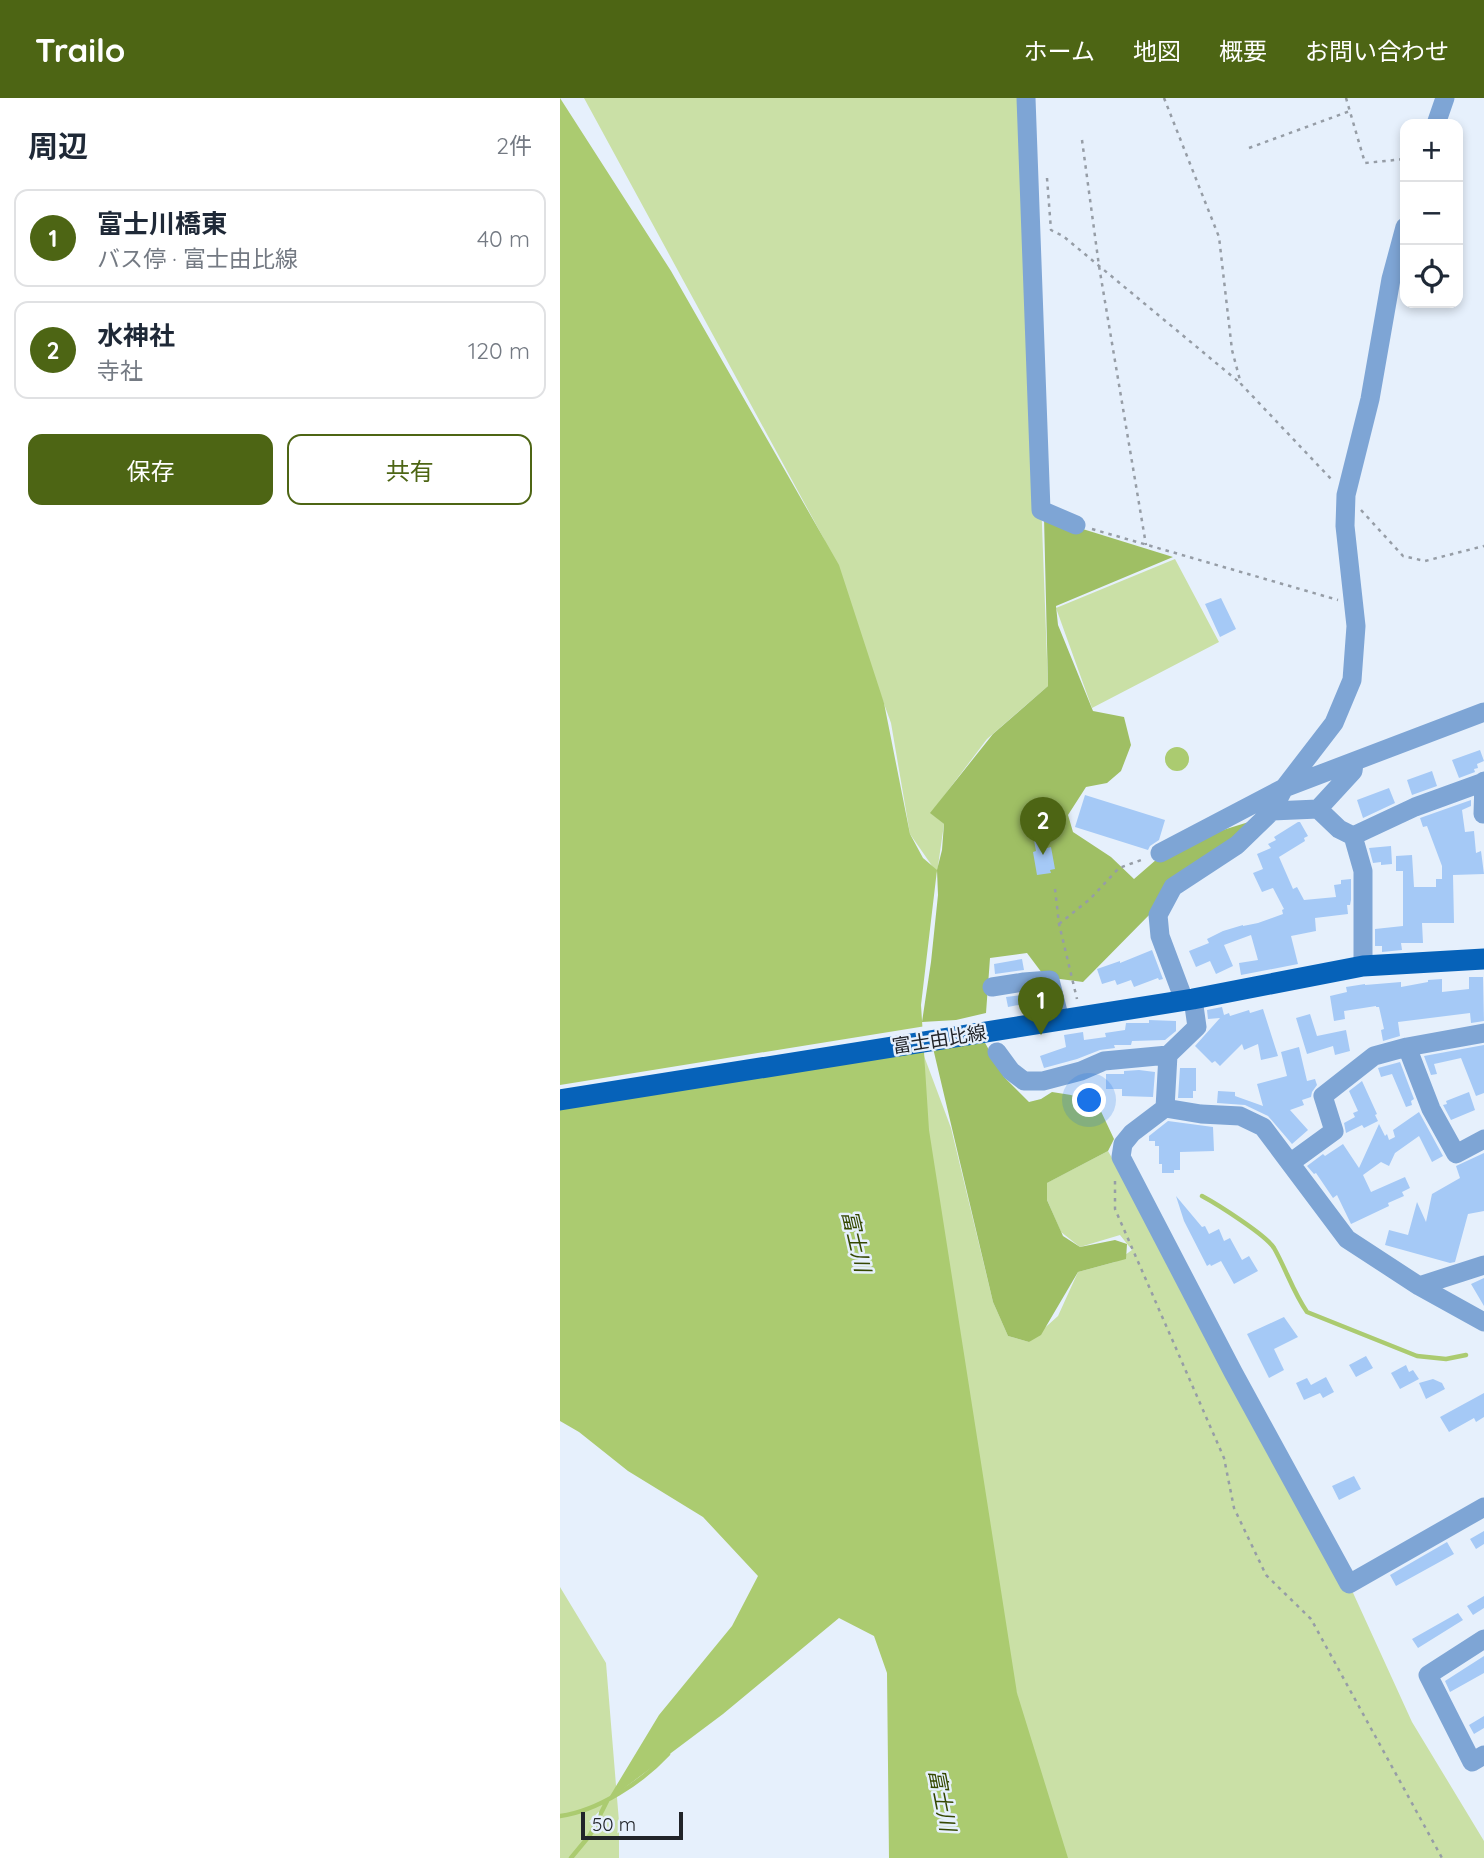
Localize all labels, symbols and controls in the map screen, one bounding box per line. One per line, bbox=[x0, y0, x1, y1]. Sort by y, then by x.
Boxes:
text: Trailo bbox=[35, 29, 125, 70]
text: ホーム bbox=[1024, 36, 1095, 66]
text: 地図 bbox=[1133, 36, 1181, 66]
text: 概要 bbox=[1219, 36, 1267, 66]
text: お問い合わせ bbox=[1305, 36, 1449, 66]
map controls bbox=[1400, 119, 1463, 308]
button: + bbox=[1400, 119, 1463, 182]
text: 周辺 bbox=[28, 127, 88, 165]
text: 2件 bbox=[496, 131, 532, 160]
button: − bbox=[1400, 182, 1463, 245]
text: 富士川橋東 bbox=[97, 207, 227, 240]
text: 1 bbox=[49, 224, 57, 253]
text: 40 m bbox=[477, 224, 530, 253]
text: バス停 · 富士由比線 bbox=[97, 244, 298, 273]
button: locate bbox=[1400, 245, 1463, 308]
text: 水神社 bbox=[97, 319, 175, 352]
text: 2 bbox=[46, 336, 60, 365]
text: 120 m bbox=[468, 336, 530, 365]
text: 寺社 bbox=[97, 356, 143, 385]
button: 保存 bbox=[28, 434, 273, 505]
button: 共有 bbox=[287, 434, 532, 505]
pin: 2 bbox=[1020, 797, 1066, 855]
pin: 1 bbox=[1018, 977, 1064, 1035]
street label: 富士由比線 bbox=[890, 1020, 988, 1058]
your location bbox=[1072, 1083, 1106, 1117]
water label: 富士川 bbox=[837, 1207, 877, 1276]
water label: 富士川 bbox=[924, 1766, 962, 1835]
scale bar bbox=[581, 1809, 682, 1841]
text: 50 m bbox=[592, 1812, 636, 1836]

